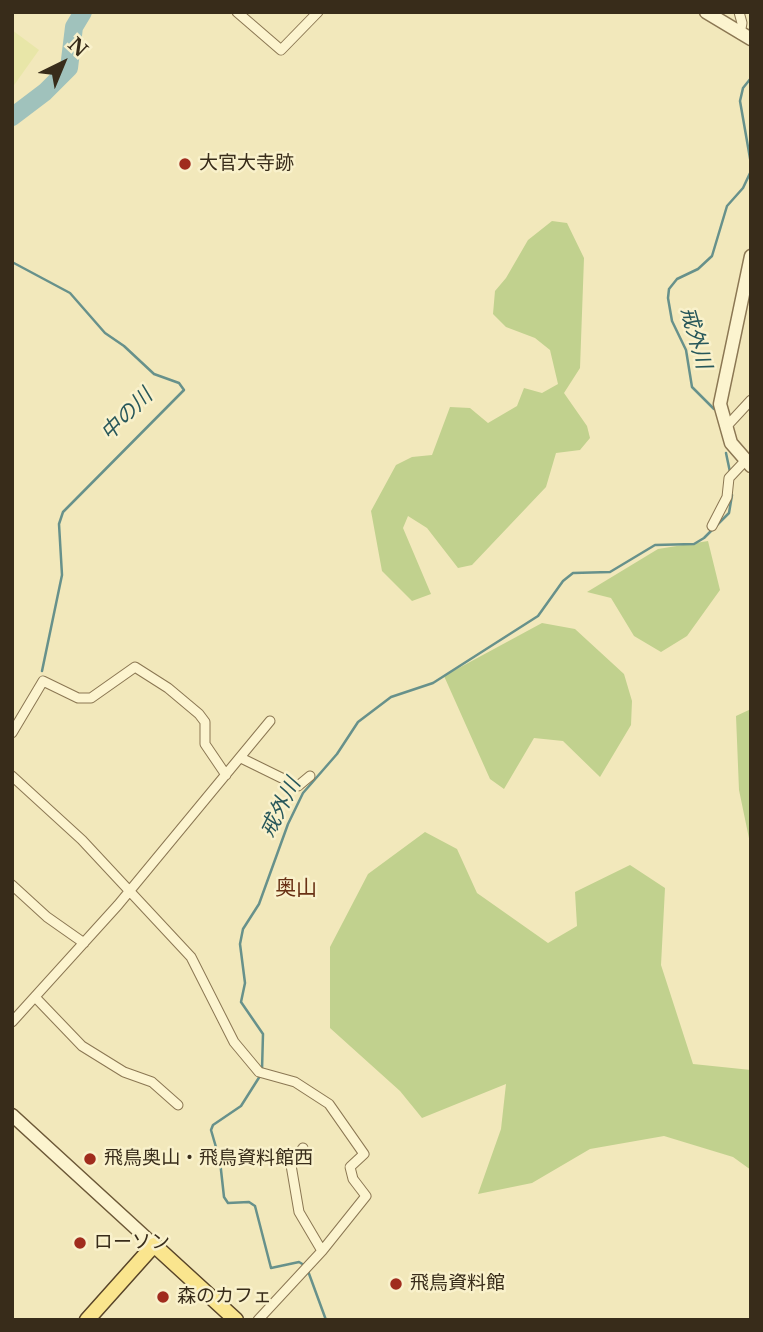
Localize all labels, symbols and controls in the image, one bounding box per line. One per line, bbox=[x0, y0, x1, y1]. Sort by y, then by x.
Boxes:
north arrow bbox=[28, 28, 98, 98]
text: N bbox=[63, 33, 92, 62]
place label: 大官大寺跡 bbox=[199, 153, 294, 175]
marker: 大官大寺跡 bbox=[177, 156, 193, 172]
water label: 戒外川 bbox=[674, 304, 716, 372]
water label: 中の川 bbox=[96, 384, 158, 446]
water label: 戒外川 bbox=[255, 774, 307, 842]
district label: 奥山 bbox=[275, 876, 317, 902]
place label: 飛鳥奥山・飛鳥資料館西 bbox=[104, 1148, 313, 1170]
marker: 飛鳥奥山・飛鳥資料館西 bbox=[82, 1151, 98, 1167]
place label: ローソン bbox=[94, 1232, 170, 1254]
marker: ローソン bbox=[72, 1235, 88, 1251]
place label: 飛鳥資料館 bbox=[410, 1273, 505, 1295]
marker: 飛鳥資料館 bbox=[388, 1276, 404, 1292]
place label: 森のカフェ bbox=[177, 1286, 272, 1308]
marker: 森のカフェ bbox=[155, 1289, 171, 1305]

